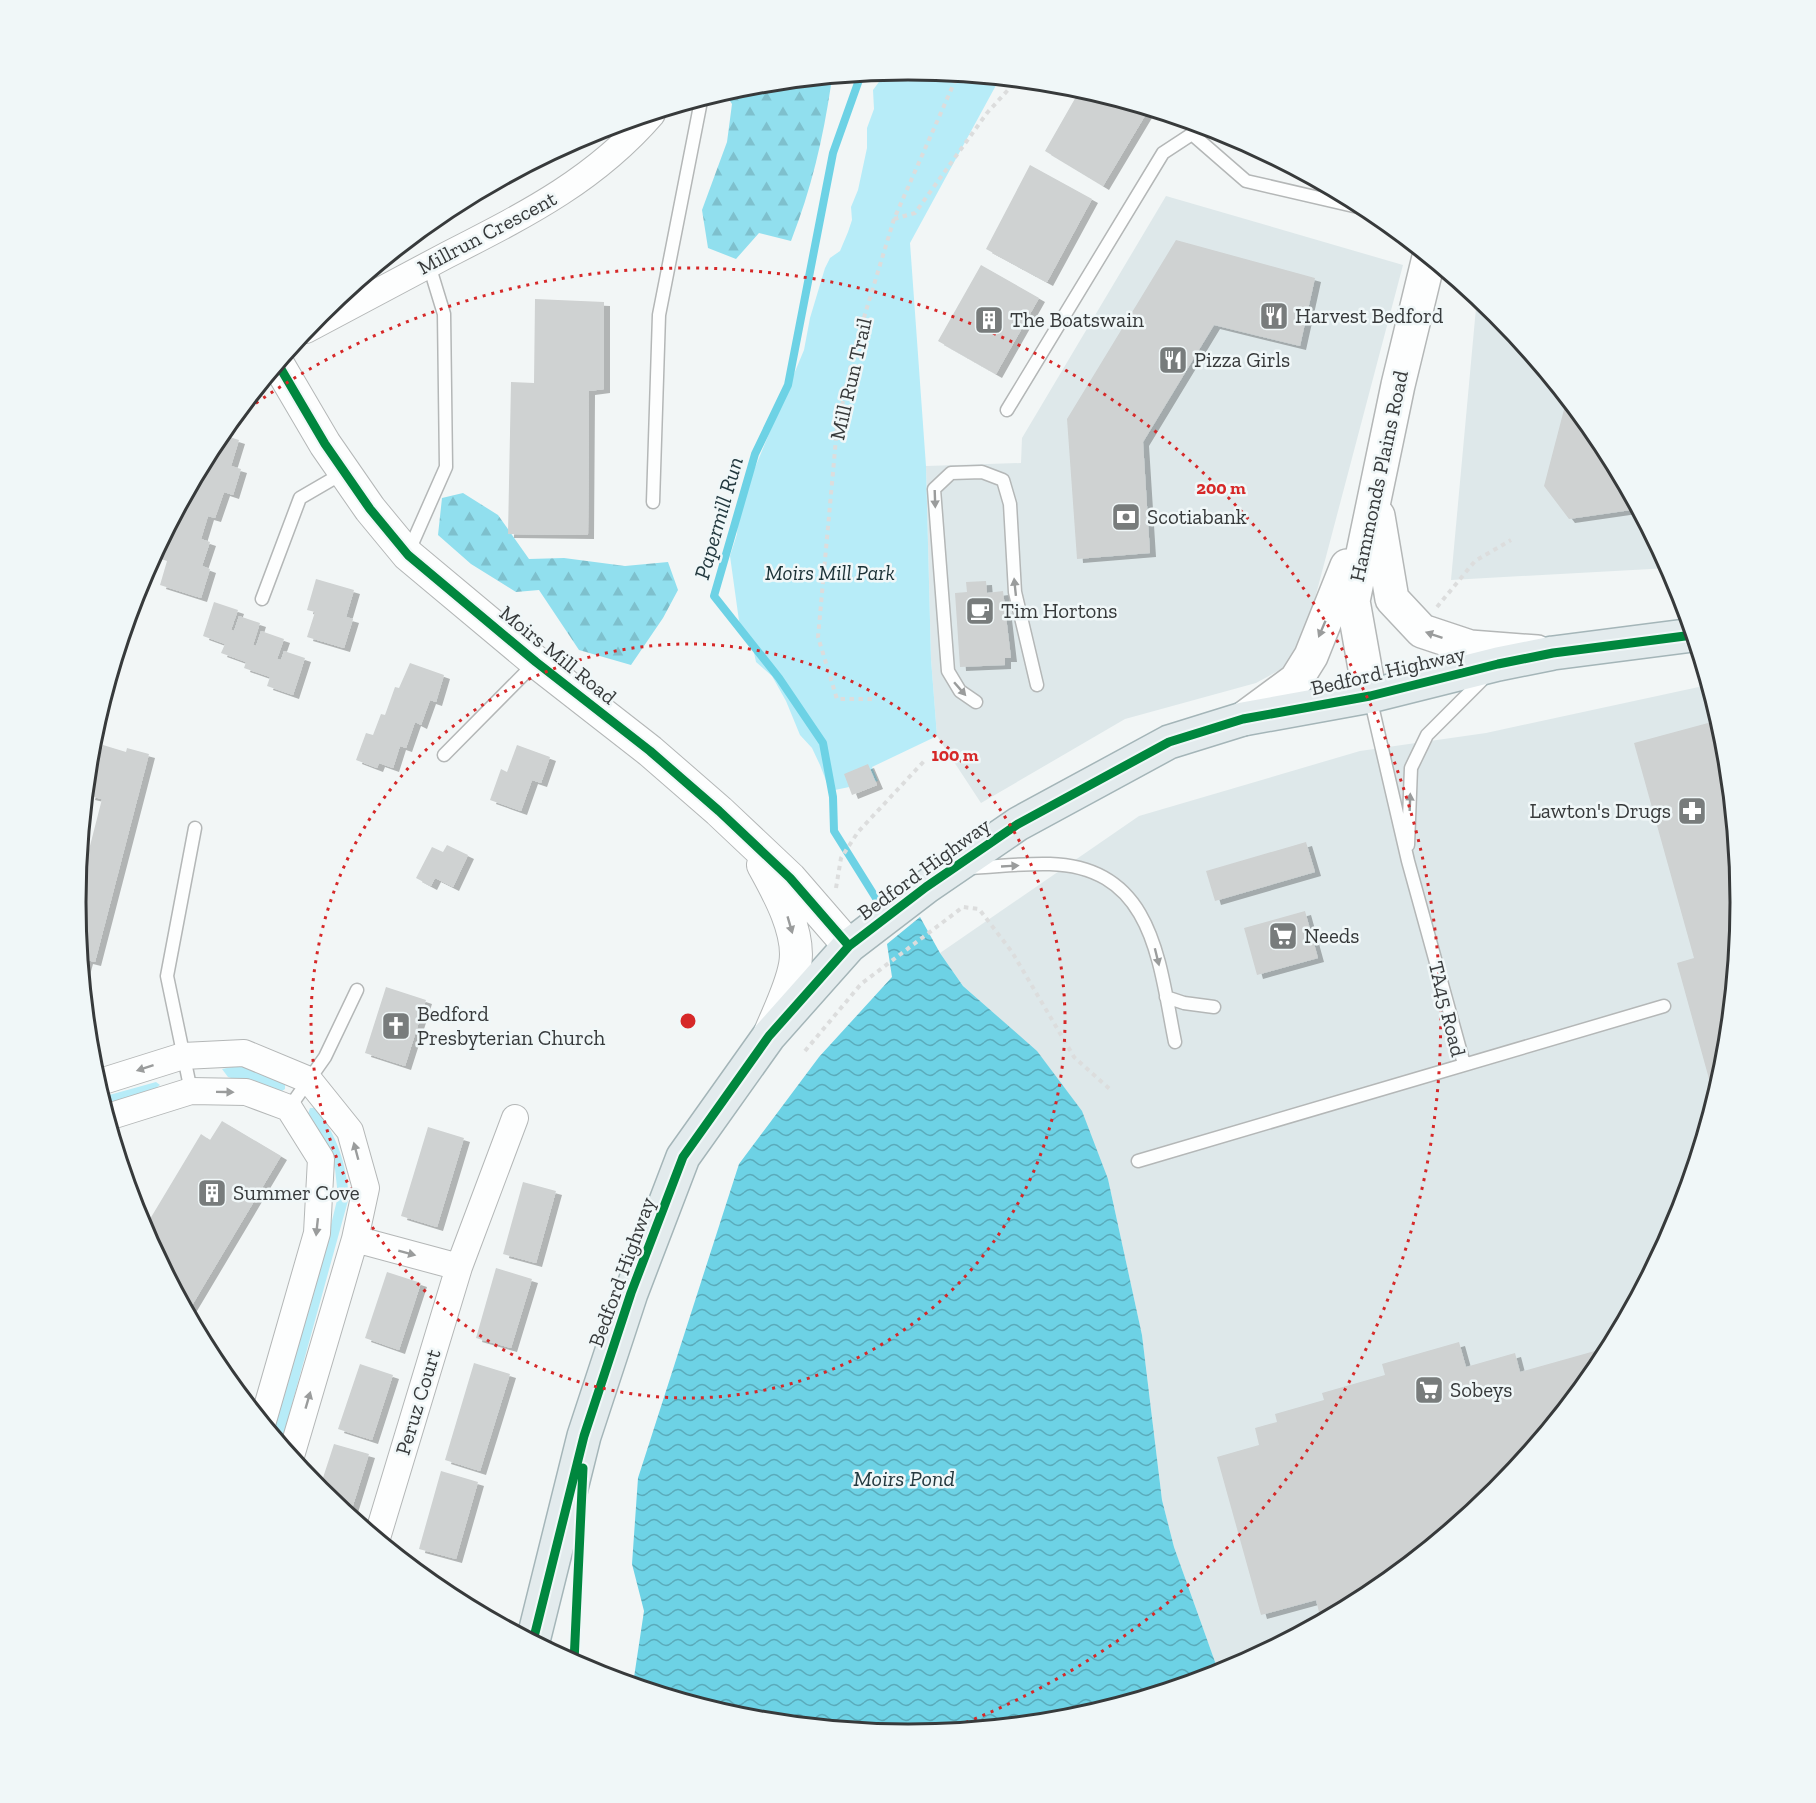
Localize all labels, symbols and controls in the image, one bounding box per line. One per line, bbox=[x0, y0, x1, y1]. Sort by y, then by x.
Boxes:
street label: Millrun Crescent bbox=[413, 185, 561, 280]
restaurant icon: Harvest Bedford bbox=[1258, 300, 1290, 332]
place label: Harvest Bedford bbox=[1295, 303, 1444, 328]
building icon: The Boatswain bbox=[973, 304, 1005, 336]
place label: The Boatswain bbox=[1010, 307, 1144, 332]
street label: Mill Run Trail bbox=[824, 315, 877, 442]
restaurant icon: Pizza Girls bbox=[1157, 344, 1189, 376]
place label: Pizza Girls bbox=[1194, 347, 1290, 372]
street label: Hammonds Plains Road bbox=[1344, 368, 1413, 584]
water label: Papermill Run bbox=[688, 454, 749, 583]
text: 200 m bbox=[1196, 477, 1246, 499]
one-way arrow bbox=[931, 489, 940, 508]
bank icon: Scotiabank bbox=[1110, 501, 1142, 533]
place label: Scotiabank bbox=[1147, 504, 1247, 529]
park label: Moirs Mill Park bbox=[765, 560, 895, 585]
one-way arrow bbox=[1011, 577, 1020, 596]
cafe icon: Tim Hortons bbox=[964, 595, 996, 627]
place label: Tim Hortons bbox=[1001, 598, 1118, 623]
street label: Moirs Mill Road bbox=[495, 600, 622, 710]
one-way arrow bbox=[1317, 621, 1327, 639]
one-way arrow bbox=[1425, 630, 1443, 639]
street label: Bedford Highway bbox=[1308, 641, 1468, 700]
one-way arrow bbox=[954, 681, 967, 696]
text: 100 m bbox=[931, 744, 979, 766]
one-way arrow bbox=[1405, 793, 1415, 812]
pharmacy icon: Lawton's Drugs bbox=[1676, 795, 1708, 827]
place label: Lawton's Drugs bbox=[1529, 798, 1671, 823]
street label: Bedford Highway bbox=[853, 812, 995, 925]
one-way arrow bbox=[1001, 861, 1020, 871]
one-way arrow bbox=[786, 916, 795, 934]
supermarket icon: Needs bbox=[1267, 920, 1299, 952]
place label: Needs bbox=[1304, 923, 1360, 948]
one-way arrow bbox=[1152, 948, 1162, 967]
street label: TA45 Road bbox=[1424, 959, 1472, 1060]
place label: Bedford Presbyterian Church bbox=[417, 1001, 605, 1050]
church icon: Bedford Presbyterian Church bbox=[380, 1010, 412, 1042]
centre of rings bbox=[678, 1011, 698, 1031]
one-way arrow bbox=[136, 1064, 154, 1073]
one-way arrow bbox=[216, 1087, 235, 1096]
one-way arrow bbox=[351, 1142, 360, 1160]
building icon: Summer Cove bbox=[196, 1177, 228, 1209]
place label: Summer Cove bbox=[233, 1180, 360, 1205]
street label: Bedford Highway bbox=[583, 1193, 660, 1350]
one-way arrow bbox=[312, 1217, 322, 1236]
one-way arrow bbox=[398, 1249, 416, 1258]
street label: Peruz Court bbox=[390, 1346, 446, 1458]
supermarket icon: Sobeys bbox=[1413, 1374, 1445, 1406]
place label: Sobeys bbox=[1450, 1377, 1512, 1402]
one-way arrow bbox=[304, 1391, 313, 1409]
water label: Moirs Pond bbox=[853, 1465, 955, 1492]

